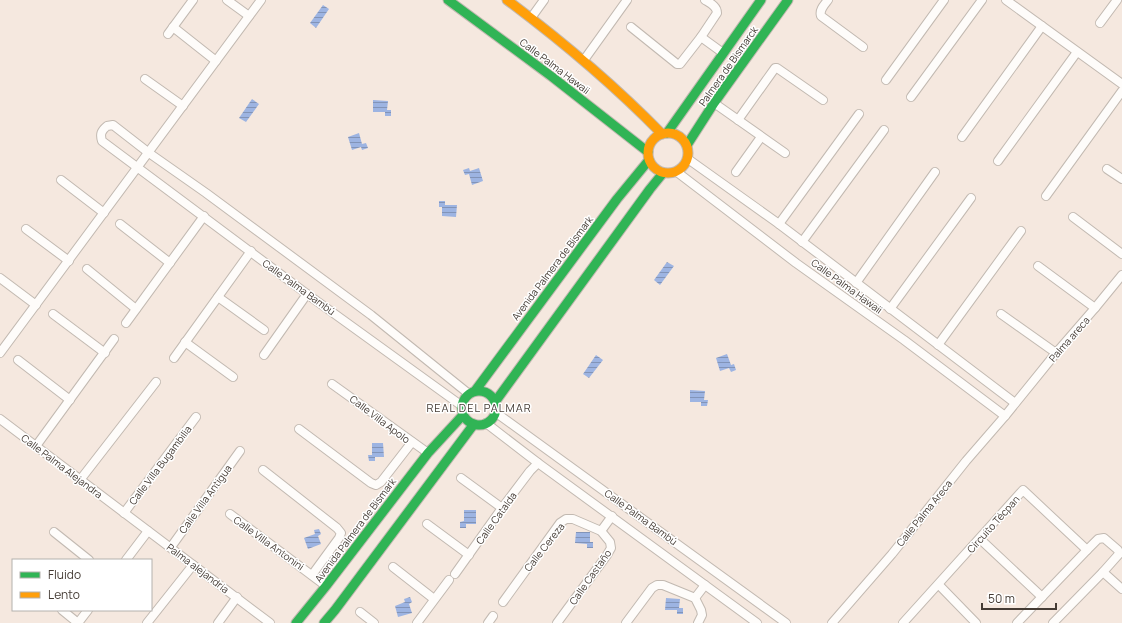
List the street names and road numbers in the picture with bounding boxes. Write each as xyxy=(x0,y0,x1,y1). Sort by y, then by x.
street label: Palmera de Bismarck xyxy=(695,22,761,109)
street label: Calle Palma Hawaii xyxy=(517,35,593,97)
street label: Avenida Palmera de Bismark xyxy=(508,212,597,323)
street label: Calle Palma Hawaii xyxy=(809,255,885,317)
street label: Calle Palma Bambú xyxy=(260,256,338,318)
street label: Palma areca xyxy=(1045,313,1093,365)
street label: Calle Villa Apolo xyxy=(347,392,413,446)
street label: Calle Villa Bugambilia xyxy=(125,422,195,508)
street label: Calle Palma Alejandra xyxy=(19,431,105,501)
street label: Calle Villa Antigua xyxy=(175,462,235,536)
street label: Avenida Palmera de Bismark xyxy=(311,474,400,585)
street label: Calle Palma Areca xyxy=(893,477,955,549)
street label: Calle Palma Bambú xyxy=(602,486,680,548)
street label: Calle Catalda xyxy=(472,489,520,547)
street label: Circuito Técpan xyxy=(964,492,1023,556)
street label: Calle Villa Antonini xyxy=(231,513,307,573)
street label: Calle Cereza xyxy=(521,520,567,574)
street label: Palma alejandria xyxy=(164,540,232,596)
street label: Calle Castaño xyxy=(566,546,614,607)

